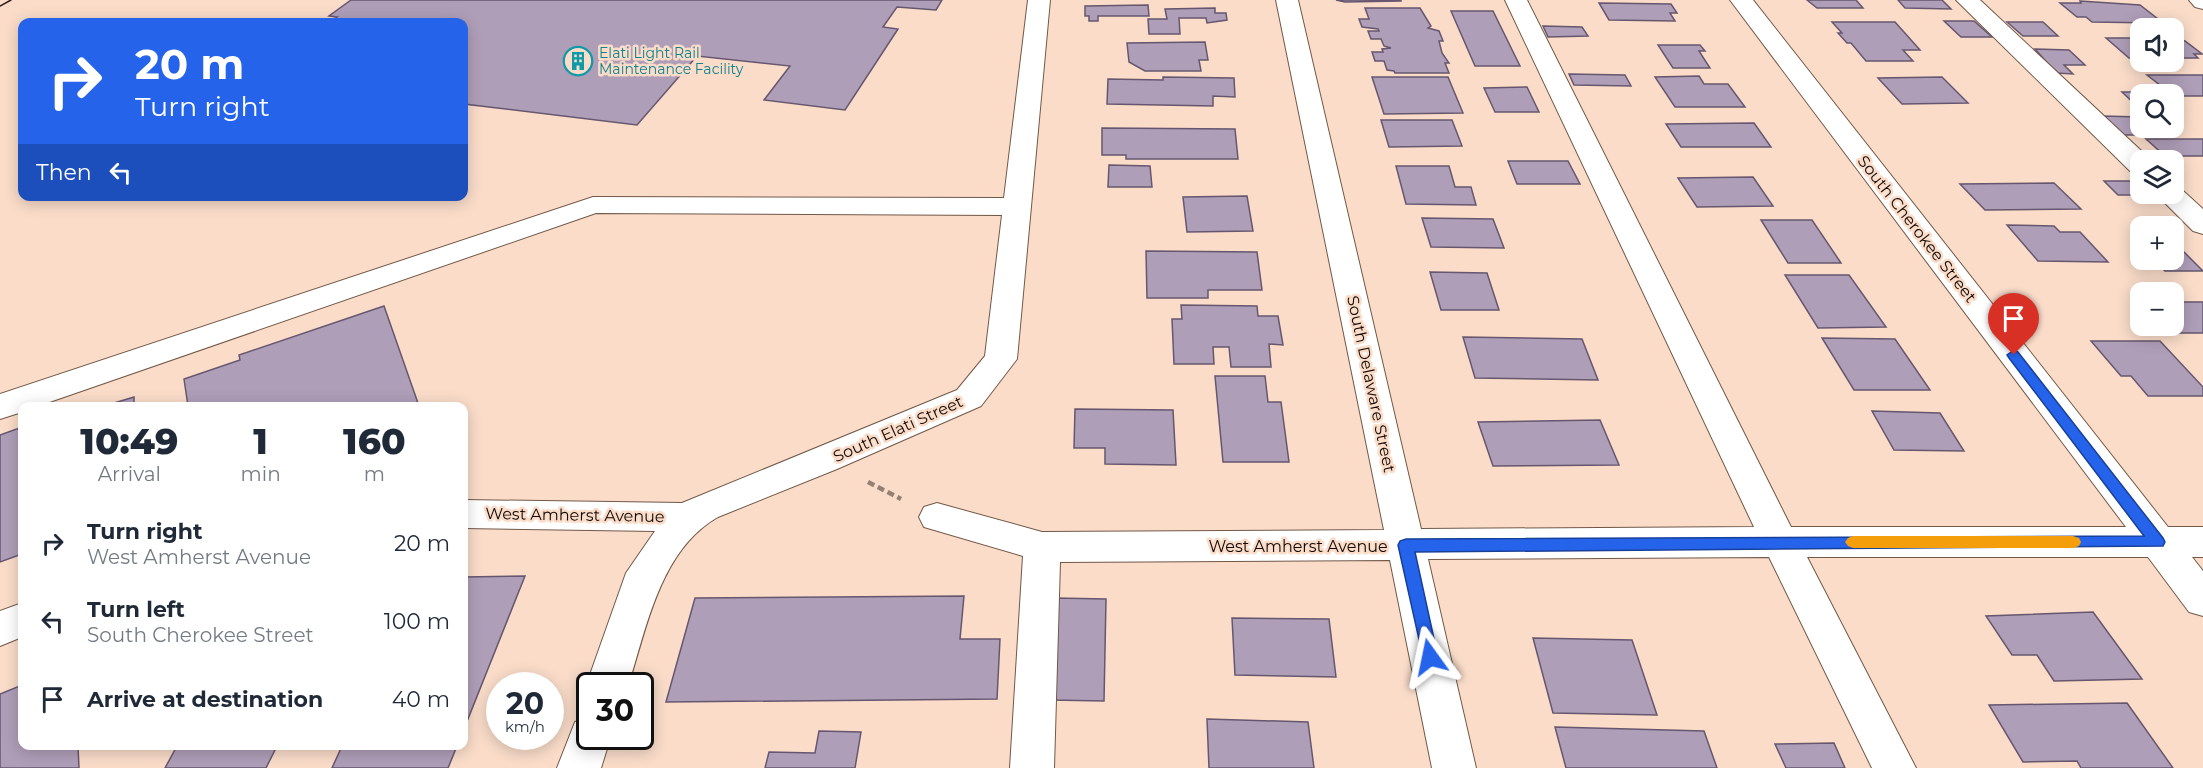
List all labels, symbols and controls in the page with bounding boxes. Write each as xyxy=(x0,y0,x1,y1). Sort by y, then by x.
map controls xyxy=(2130,18,2184,336)
button: sound xyxy=(2130,18,2184,72)
text: 20 m xyxy=(135,38,244,90)
icon: right xyxy=(36,42,114,120)
place label: Elati Light Rail Maintenance Facility xyxy=(599,44,744,78)
building icon: Elati Light Rail Maintenance Facility xyxy=(562,45,594,77)
button: search xyxy=(2130,84,2184,138)
text: Turn right xyxy=(135,90,270,123)
button: layers xyxy=(2130,150,2184,204)
street label: South Cherokee Street xyxy=(1854,152,1981,307)
icon: left xyxy=(104,156,137,189)
text: Then xyxy=(36,159,92,186)
button: + xyxy=(2130,216,2184,270)
button: − xyxy=(2130,282,2184,336)
pin xyxy=(1988,293,2039,355)
street label: South Delaware Street xyxy=(1343,294,1399,475)
icon: arrive xyxy=(1997,302,2030,335)
street label: South Elati Street xyxy=(830,392,966,466)
text: 10:49 xyxy=(80,419,178,463)
text: 1 xyxy=(253,419,268,463)
text: 160 xyxy=(343,419,406,463)
text: Arrival xyxy=(98,462,161,486)
text: min xyxy=(241,462,281,486)
text: m xyxy=(364,462,385,486)
street label: West Amherst Avenue xyxy=(485,504,665,526)
text: Turn right xyxy=(87,518,202,545)
icon: right xyxy=(36,527,69,560)
text: 20 m xyxy=(394,530,450,557)
street label: West Amherst Avenue xyxy=(1208,537,1388,556)
text: West Amherst Avenue xyxy=(87,545,311,569)
text: Turn left xyxy=(87,596,185,623)
icon: left xyxy=(36,605,69,638)
text: 100 m xyxy=(384,608,450,635)
text: South Cherokee Street xyxy=(87,623,314,647)
position arrow xyxy=(1398,625,1462,689)
speed limit sign: 30 xyxy=(576,672,654,750)
icon: arrive xyxy=(36,683,69,716)
text: 20 xyxy=(506,685,544,722)
text: Arrive at destination xyxy=(87,686,323,713)
text: 40 m xyxy=(392,686,450,713)
text: km/h xyxy=(505,717,545,736)

